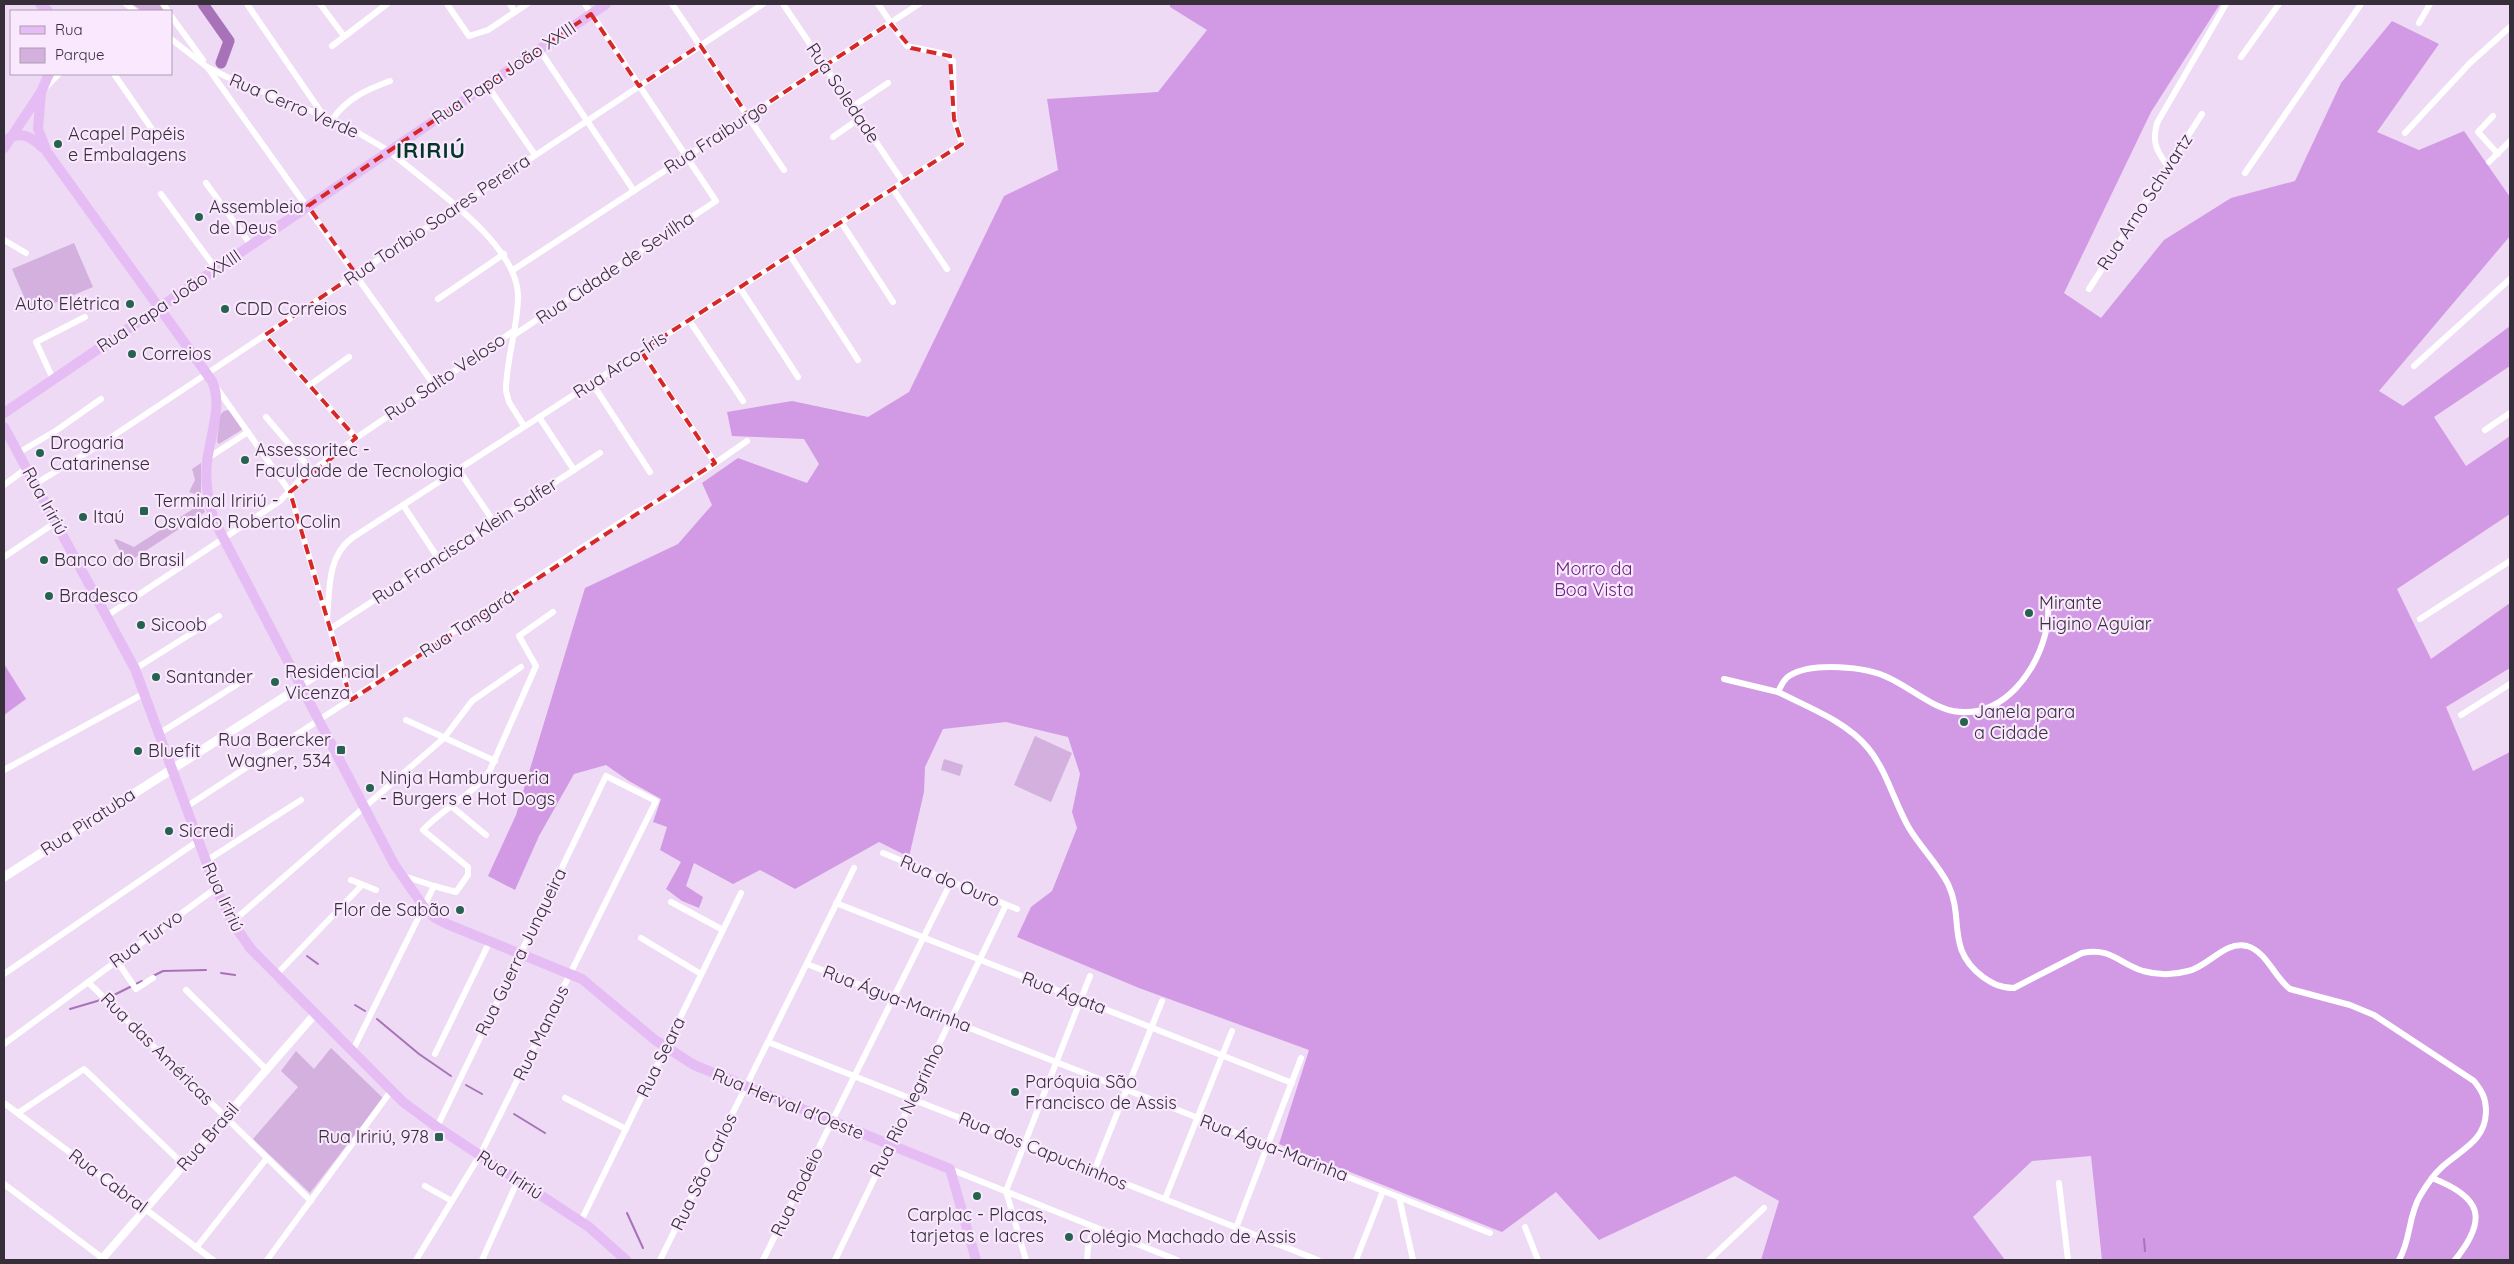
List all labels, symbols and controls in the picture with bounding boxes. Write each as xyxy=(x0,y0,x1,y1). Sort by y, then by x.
legend xyxy=(10,10,172,75)
street label: Rua Papa João XXIII xyxy=(427,16,580,129)
text: Rua xyxy=(55,20,83,39)
street label: Rua Soledade xyxy=(801,38,885,147)
text: Parque xyxy=(55,45,105,64)
street label: Rua Cerro Verde xyxy=(226,68,362,143)
street label: Rua Fraiburgo xyxy=(660,95,772,179)
place label: Acapel Papéis e Embalagens xyxy=(68,122,186,166)
street label: Rua Arno Schwartz xyxy=(2092,129,2197,274)
district label: IRIRIÚ xyxy=(396,136,466,164)
marker: Acapel Papéis e Embalagens xyxy=(52,138,64,150)
street label: Rua Toríbio Soares Pereira xyxy=(339,149,534,291)
place label: Assembleia de Deus xyxy=(209,195,304,239)
street label: Rua Cidade de Sevilha xyxy=(531,206,698,329)
marker: Assembleia de Deus xyxy=(193,211,205,223)
street label: Rua Papa João XXIII xyxy=(92,244,245,357)
place label: Auto Elétrica xyxy=(15,292,120,315)
place label: CDD Correios xyxy=(235,297,347,320)
marker: Auto Elétrica xyxy=(124,298,136,310)
marker: CDD Correios xyxy=(219,303,231,315)
street label: Rua Arco-Íris xyxy=(569,326,671,403)
street label: Rua Salto Veloso xyxy=(380,328,509,425)
place label: Correios xyxy=(142,342,211,365)
marker: Correios xyxy=(126,348,138,360)
place label: Drogaria Catarinense xyxy=(50,431,150,475)
place label: Assessoritec - Faculdade de Tecnologia xyxy=(255,438,463,482)
marker: Drogaria Catarinense xyxy=(34,447,46,459)
marker: Assessoritec - Faculdade de Tecnologia xyxy=(239,454,251,466)
street label: Rua Iririú xyxy=(17,463,73,539)
street label: Rua Francisca Klein Salfer xyxy=(368,472,562,609)
place label: Terminal Iririú - Osvaldo Roberto Colin xyxy=(154,489,341,533)
place label: Itaú xyxy=(93,505,125,528)
marker: Terminal Iririú - Osvaldo Roberto Colin xyxy=(138,505,150,517)
marker: Itaú xyxy=(77,511,89,523)
place label: Banco do Brasil xyxy=(54,548,185,571)
marker: Banco do Brasil xyxy=(38,554,50,566)
park label: Morro da Boa Vista xyxy=(1554,557,1634,601)
place label: Bradesco xyxy=(59,584,138,607)
street label: Rua Tangará xyxy=(415,585,518,663)
marker: Bradesco xyxy=(43,590,55,602)
place label: Mirante Higino Aguiar xyxy=(2039,591,2152,635)
marker: Mirante Higino Aguiar xyxy=(2023,607,2035,619)
place label: Sicoob xyxy=(151,613,207,636)
marker: Sicoob xyxy=(135,619,147,631)
place label: Residencial Vicenza xyxy=(285,660,379,704)
place label: Santander xyxy=(166,665,253,688)
marker: Santander xyxy=(150,671,162,683)
marker: Residencial Vicenza xyxy=(269,676,281,688)
place label: Janela para a Cidade xyxy=(1974,700,2075,744)
marker: Janela para a Cidade xyxy=(1958,716,1970,728)
place label: Rua Baercker Wagner, 534 xyxy=(218,728,331,772)
place label: Bluefit xyxy=(148,739,201,762)
marker: Rua Baercker Wagner, 534 xyxy=(335,744,347,756)
marker: Bluefit xyxy=(132,745,144,757)
place label: Ninja Hamburgueria - Burgers e Hot Dogs xyxy=(380,766,555,810)
street label: Rua Piratuba xyxy=(36,782,139,861)
marker: Ninja Hamburgueria - Burgers e Hot Dogs xyxy=(364,782,376,794)
place label: Sicredi xyxy=(179,819,234,842)
marker: Sicredi xyxy=(163,825,175,837)
street label: Rua do Ouro xyxy=(897,849,1004,912)
street label: Rua Iririú xyxy=(197,858,250,935)
street label: Rua Guerra Junqueira xyxy=(470,864,571,1040)
place label: Flor de Sabão xyxy=(333,898,450,921)
street label: Rua Turvo xyxy=(105,904,187,973)
marker: Flor de Sabão xyxy=(454,904,466,916)
street label: Rua Água-Marinha xyxy=(820,960,975,1037)
street label: Rua Ágata xyxy=(1019,966,1110,1019)
street label: Rua Manaus xyxy=(508,981,574,1084)
street label: Rua das Américas xyxy=(96,987,219,1110)
street label: Rua Seara xyxy=(631,1013,690,1101)
street label: Rua Rio Negrinho xyxy=(864,1039,949,1181)
street label: Rua Herval d'Oeste xyxy=(709,1063,867,1144)
place label: Paróquia São Francisco de Assis xyxy=(1025,1070,1177,1114)
marker: Paróquia São Francisco de Assis xyxy=(1009,1086,1021,1098)
street label: Rua Brasil xyxy=(171,1098,244,1176)
street label: Rua dos Capuchinhos xyxy=(955,1106,1131,1195)
street label: Rua São Carlos xyxy=(665,1109,742,1234)
street label: Rua Água-Marinha xyxy=(1197,1109,1352,1186)
place label: Rua Iririú, 978 xyxy=(318,1125,429,1148)
marker: Rua Iririú, 978 xyxy=(433,1131,445,1143)
street label: Rua Cabral xyxy=(64,1143,152,1218)
street label: Rua Rodeio xyxy=(765,1143,828,1240)
street label: Rua Iririú xyxy=(473,1145,548,1204)
marker: Carplac - Placas, tarjetas e lacres xyxy=(971,1190,983,1202)
place label: Carplac - Placas, tarjetas e lacres xyxy=(907,1203,1047,1247)
place label: Colégio Machado de Assis xyxy=(1079,1225,1296,1248)
marker: Colégio Machado de Assis xyxy=(1063,1231,1075,1243)

